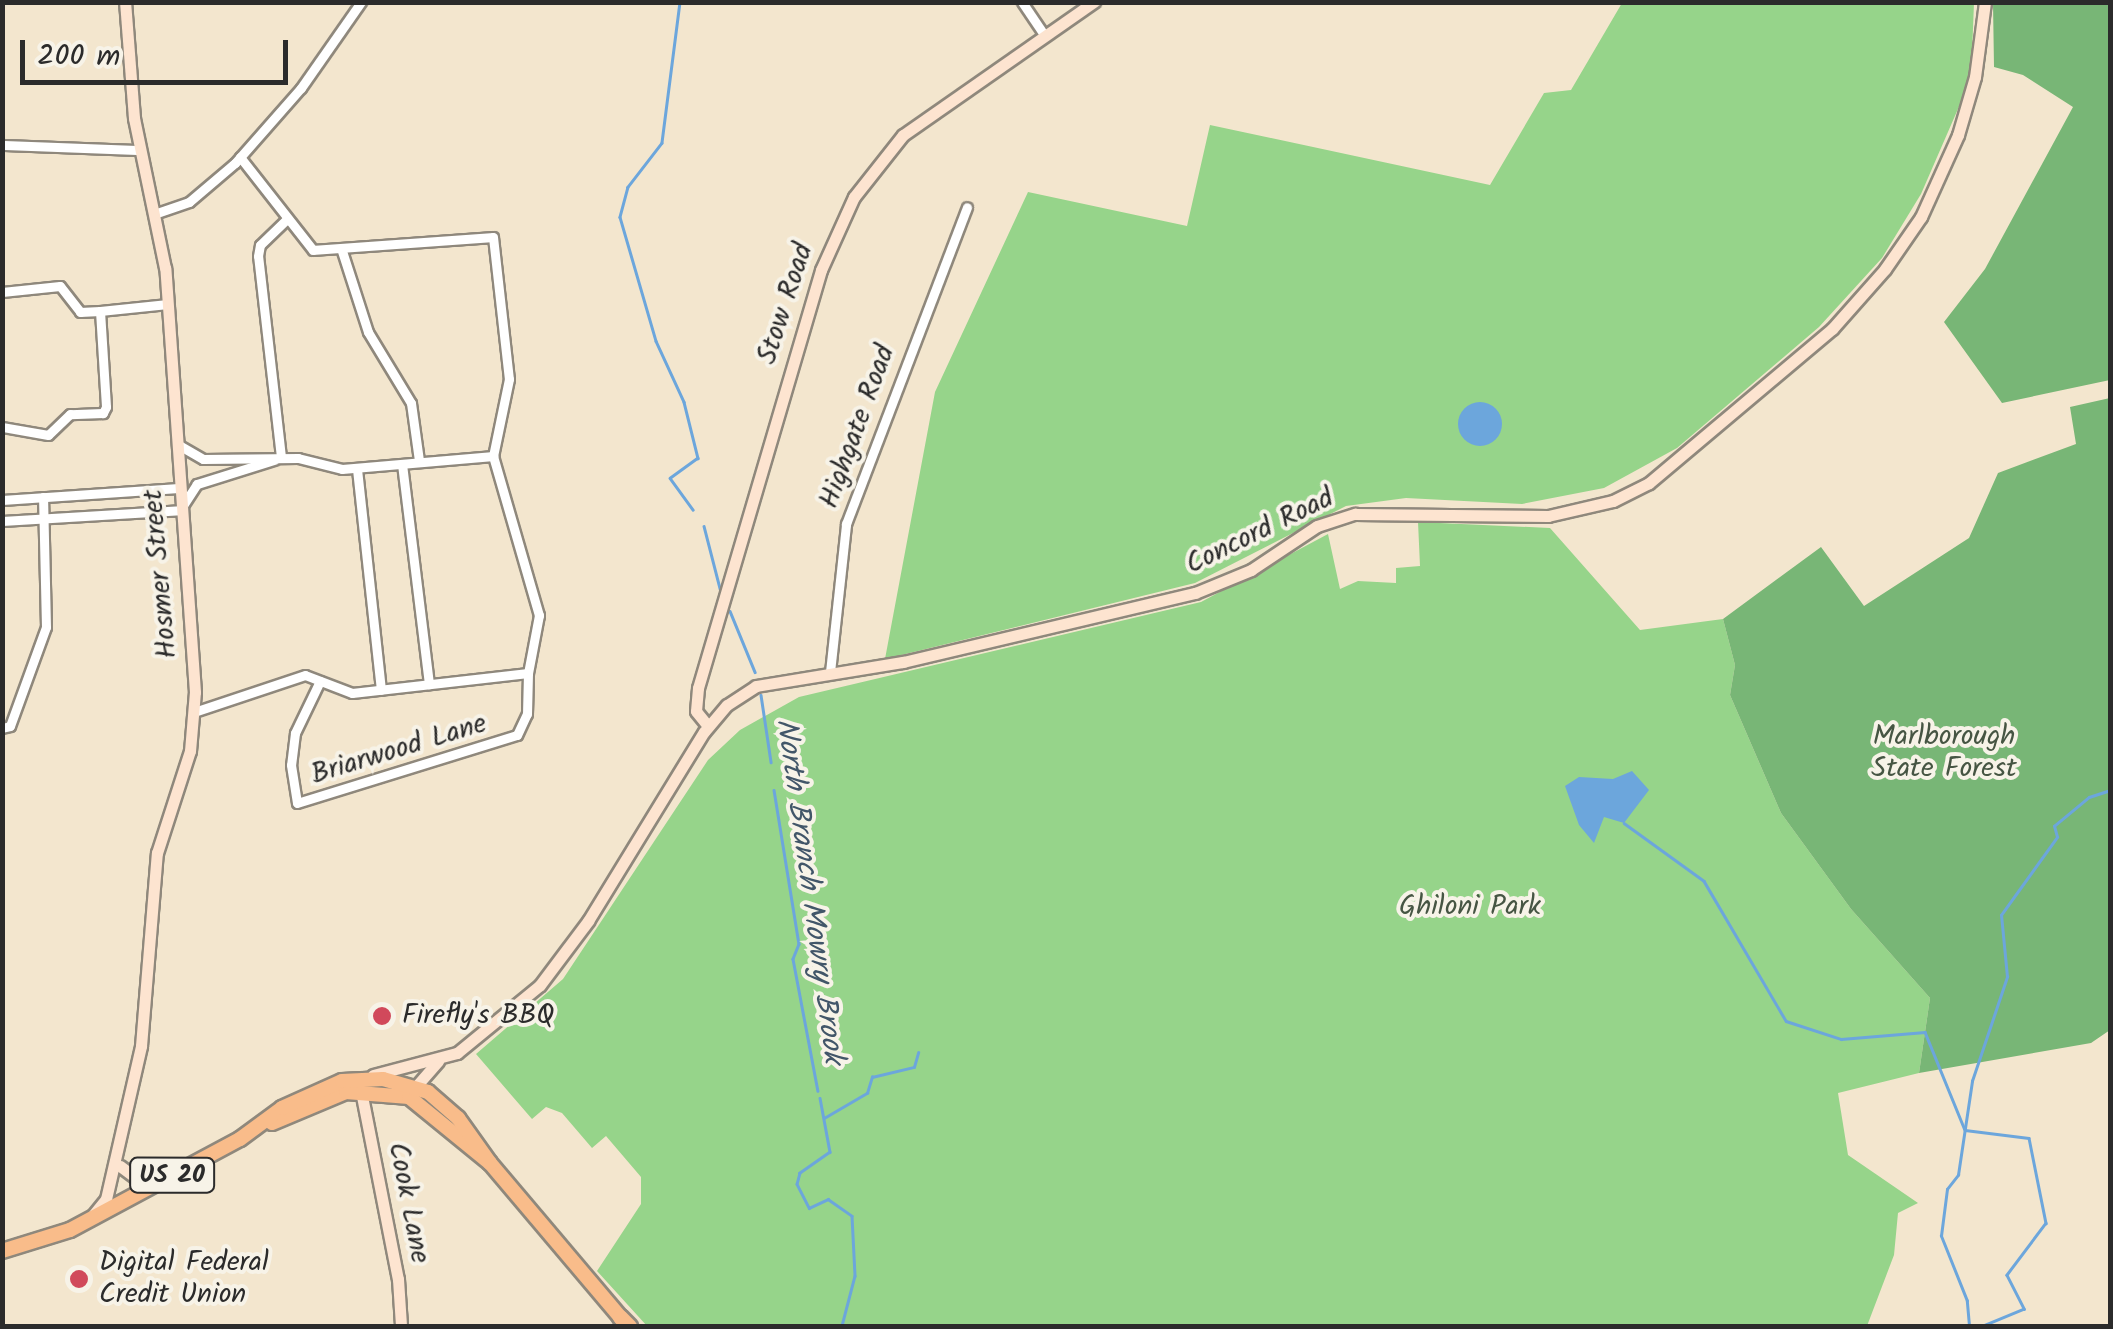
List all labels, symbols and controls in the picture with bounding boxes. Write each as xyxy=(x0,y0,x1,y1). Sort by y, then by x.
scale bar xyxy=(25,20,292,82)
text: 200 m xyxy=(37,33,120,81)
street label: Stow Road xyxy=(751,240,821,368)
street label: Highgate Road xyxy=(813,341,903,513)
street label: Concord Road xyxy=(1181,482,1339,582)
street label: Hosmer Street xyxy=(137,488,185,660)
street label: Briarwood Lane xyxy=(307,707,491,793)
water label: North Branch Mowry Brook xyxy=(767,716,851,1066)
park label: Marlborough State Forest xyxy=(1871,720,2017,786)
park label: Ghiloni Park xyxy=(1399,890,1541,924)
place label: Firefly's BBQ xyxy=(402,999,554,1033)
marker: Firefly's BBQ xyxy=(371,1005,393,1027)
street label: Cook Lane xyxy=(380,1140,436,1266)
road number: US 20 xyxy=(127,1155,217,1195)
place label: Digital Federal Credit Union xyxy=(99,1246,269,1312)
marker: Digital Federal Credit Union xyxy=(68,1268,90,1290)

